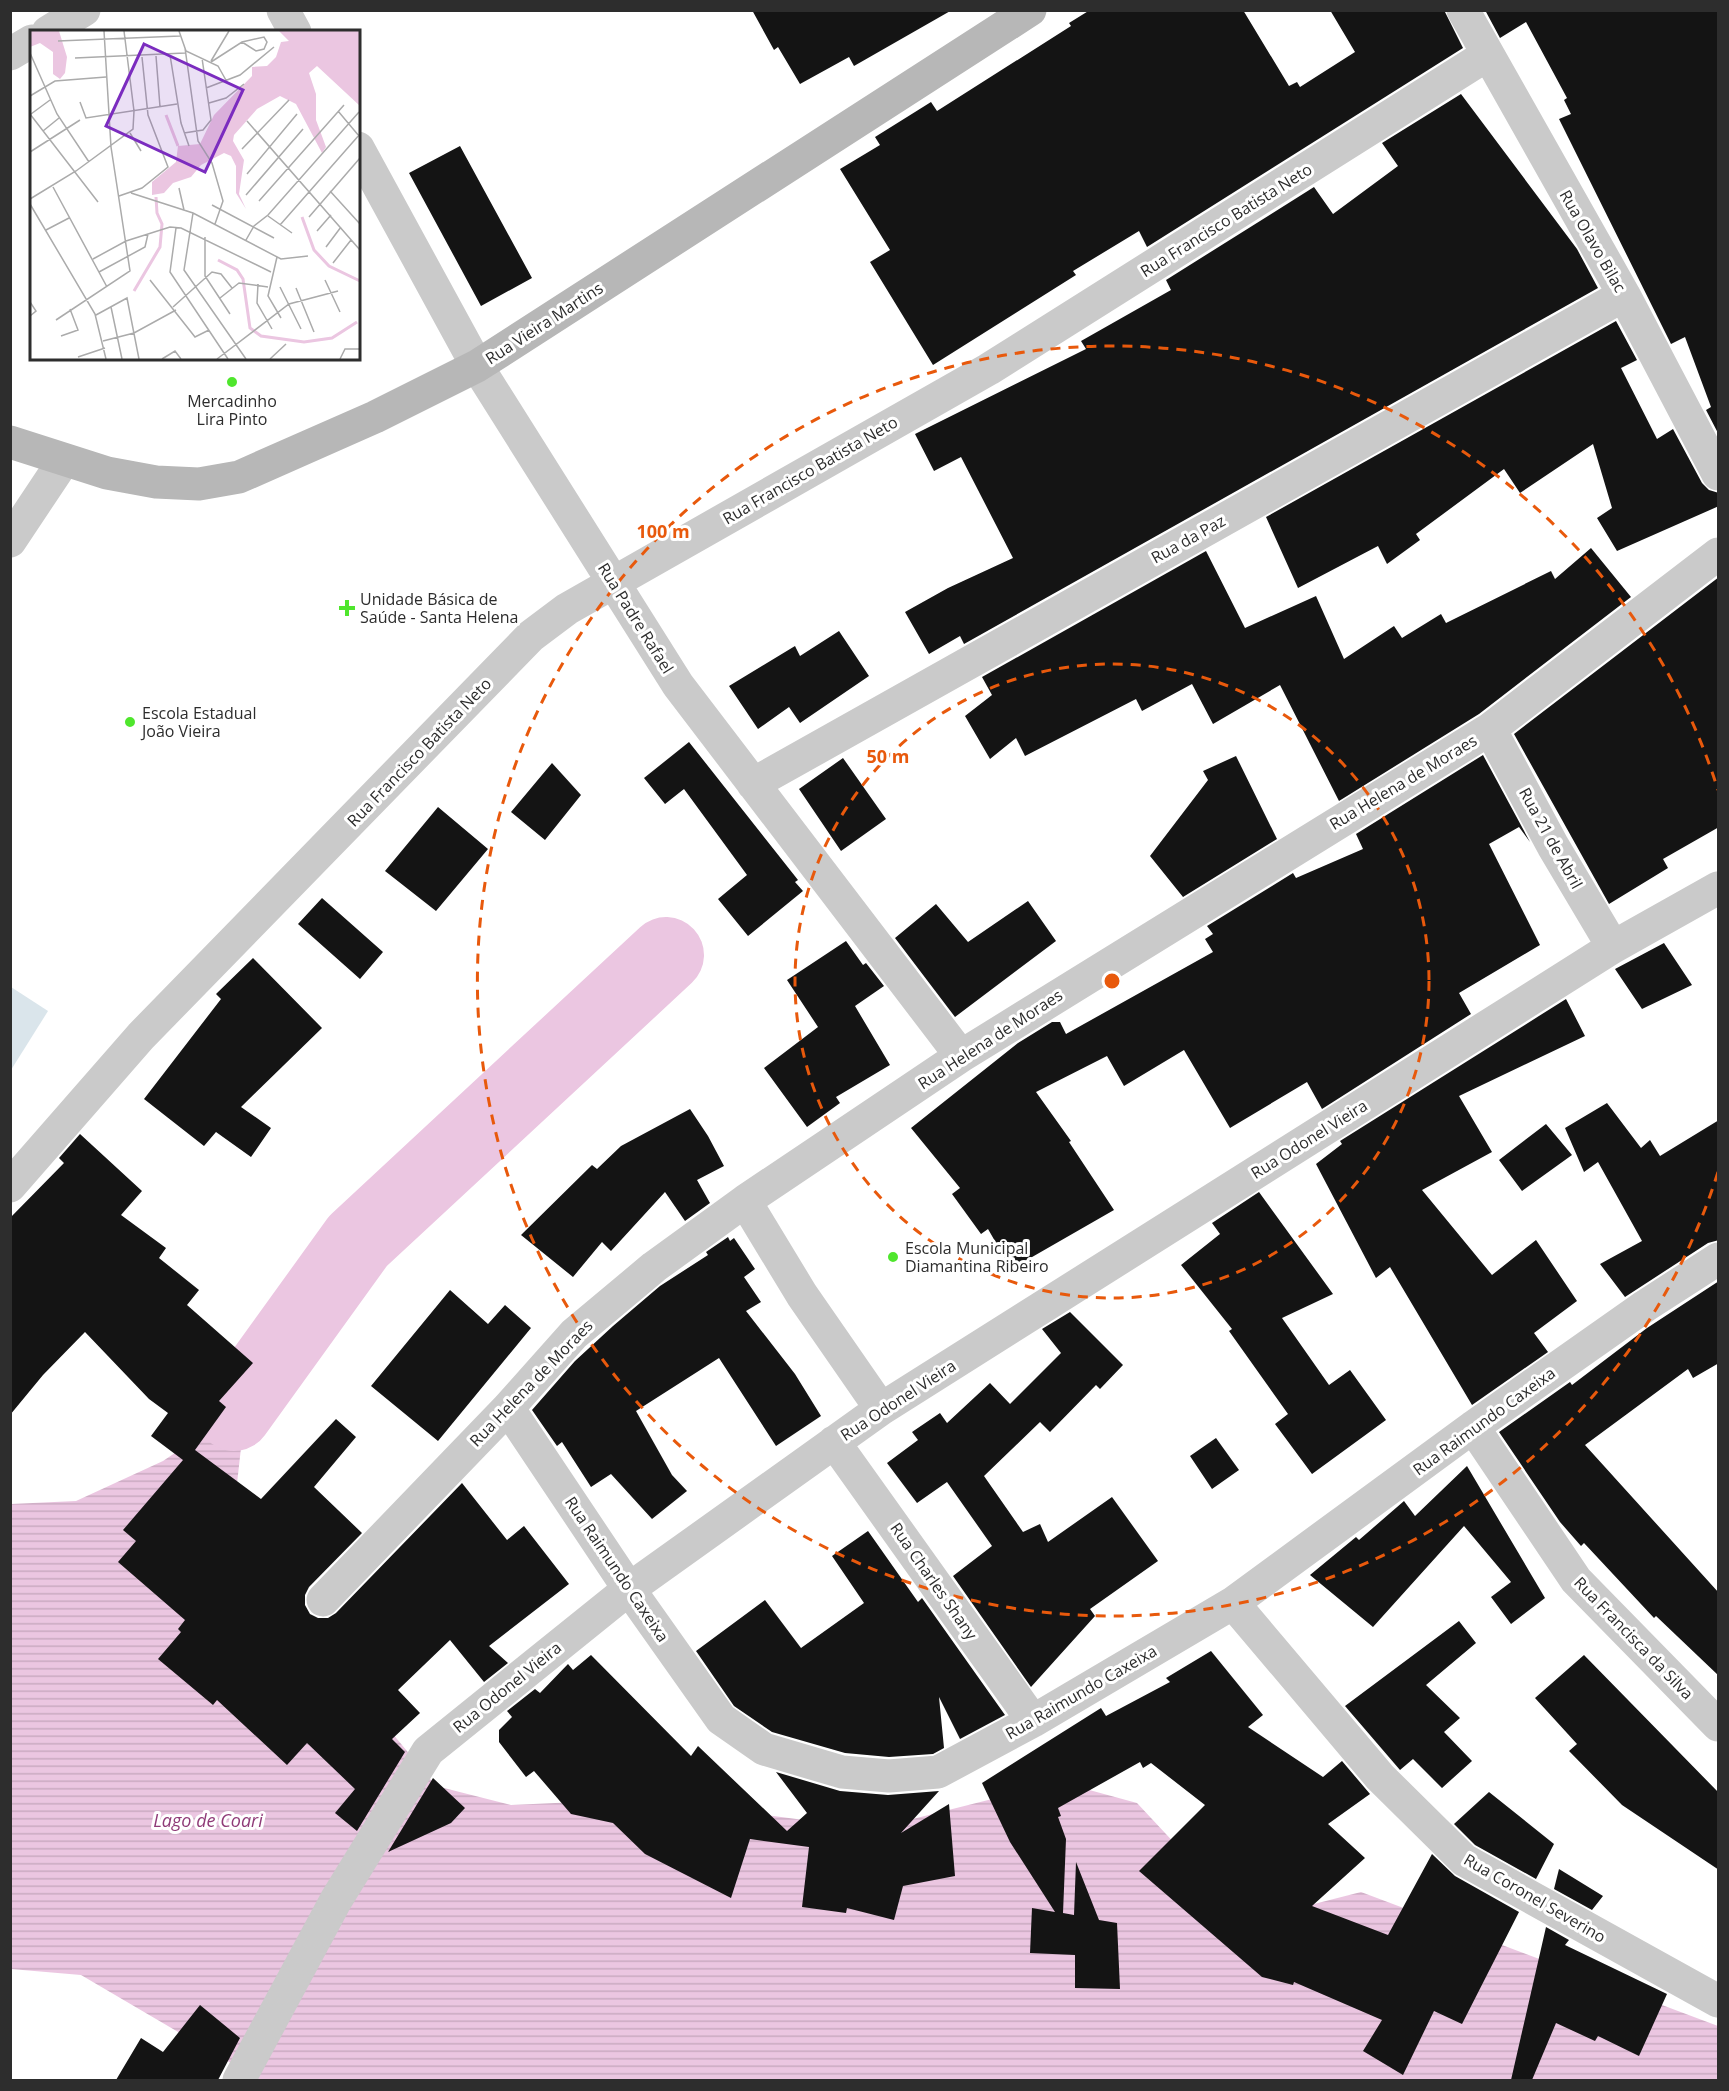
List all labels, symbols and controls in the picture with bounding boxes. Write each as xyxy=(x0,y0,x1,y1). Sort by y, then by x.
inset map xyxy=(30,30,360,360)
street label: Rua Francisco Batista Neto xyxy=(1136,158,1316,282)
street label: Rua Olavo Bilac xyxy=(1555,186,1631,297)
street label: Rua Vieira Martins xyxy=(481,277,607,369)
marker: Mercadinho Lira Pinto xyxy=(225,375,239,389)
place label: Mercadinho Lira Pinto xyxy=(187,390,277,430)
street label: Rua Francisco Batista Neto xyxy=(718,411,902,529)
street label: Rua da Paz xyxy=(1147,510,1229,568)
text: 100 m xyxy=(636,519,690,543)
street label: Rua Padre Rafael xyxy=(593,558,679,678)
place label: Unidade Básica de Saúde - Santa Helena xyxy=(360,588,518,628)
marker: Unidade Básica de Saúde - Santa Helena xyxy=(338,599,356,617)
street label: Rua Francisco Batista Neto xyxy=(342,673,496,831)
place label: Escola Estadual João Vieira xyxy=(140,702,257,742)
marker: Escola Estadual João Vieira xyxy=(123,715,137,729)
street label: Rua Helena de Moraes xyxy=(1325,729,1481,835)
text: 50 m xyxy=(867,744,909,768)
street label: Rua 21 de Abril xyxy=(1514,783,1588,893)
centre of rings xyxy=(1102,971,1122,991)
street label: Rua Helena de Moraes xyxy=(913,984,1067,1094)
street label: Rua Odonel Vieira xyxy=(1247,1094,1371,1184)
place label: Escola Municipal Diamantina Ribeiro xyxy=(905,1237,1049,1277)
marker: Escola Municipal Diamantina Ribeiro xyxy=(886,1250,900,1264)
street label: Rua Helena de Moraes xyxy=(465,1315,597,1451)
street label: Rua Odonel Vieira xyxy=(836,1354,960,1446)
street label: Rua Raimundo Caxeixa xyxy=(1408,1362,1560,1480)
street label: Rua Raimundo Caxeixa xyxy=(560,1492,674,1646)
street label: Rua Charles Shany xyxy=(885,1518,983,1645)
street label: Rua Francisca da Silva xyxy=(1570,1572,1698,1704)
street label: Rua Odonel Vieira xyxy=(448,1636,566,1738)
street label: Rua Raimundo Caxeixa xyxy=(1001,1640,1161,1744)
water label: Lago de Coari xyxy=(153,1808,263,1832)
street label: Rua Coronel Severino xyxy=(1460,1848,1610,1948)

